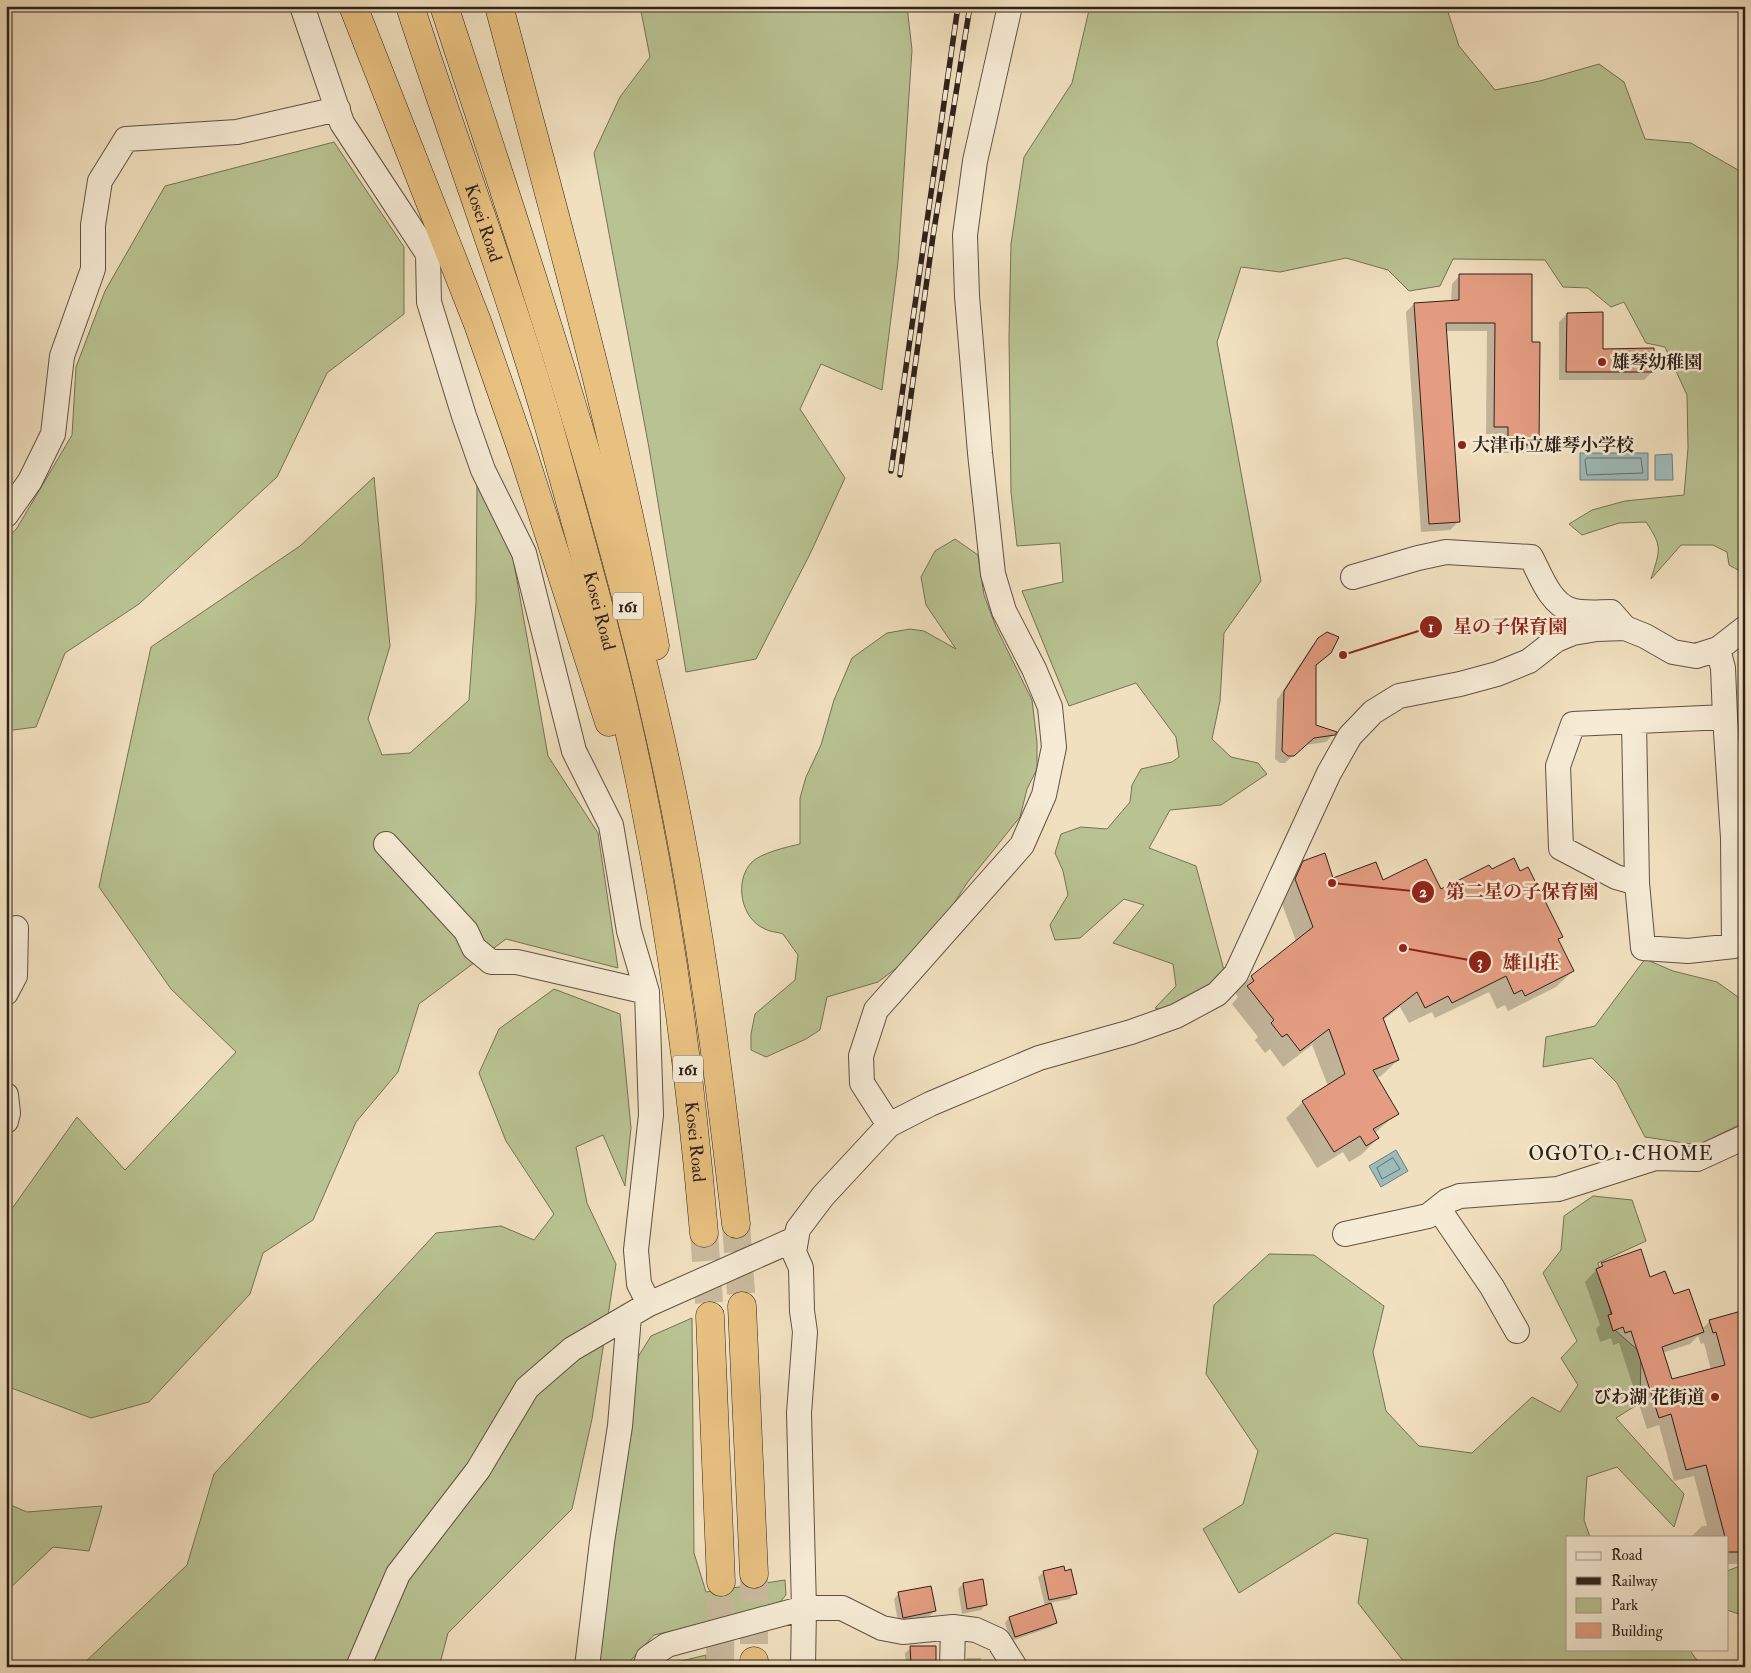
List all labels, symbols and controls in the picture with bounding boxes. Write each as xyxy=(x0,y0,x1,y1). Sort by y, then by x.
street label: Kosei Road xyxy=(459,181,507,265)
place label: 雄琴幼稚園 xyxy=(1612,351,1702,374)
marker: 雄琴幼稚園 xyxy=(1596,356,1608,368)
place label: 大津市立雄琴小学校 xyxy=(1472,434,1634,457)
marker: 大津市立雄琴小学校 xyxy=(1456,439,1468,451)
street label: Kosei Road xyxy=(578,569,620,653)
road number: 161 xyxy=(613,592,643,620)
callout: 星の子保育園 xyxy=(1418,610,1577,644)
text: 星の子保育園 xyxy=(1453,615,1567,639)
text: 1 xyxy=(1428,618,1434,637)
callout: 第二星の子保育園 xyxy=(1411,875,1608,909)
text: 第二星の子保育園 xyxy=(1446,880,1598,904)
text: 2 xyxy=(1419,883,1427,902)
callout: 雄山荘 xyxy=(1468,945,1570,979)
text: 雄山荘 xyxy=(1502,951,1560,975)
text: 3 xyxy=(1477,953,1483,972)
road number: 161 xyxy=(673,1056,703,1082)
street label: Kosei Road xyxy=(679,1100,710,1183)
district label: OGOTO 1-CHOME xyxy=(1529,1142,1713,1166)
place label: びわ湖 花街道 xyxy=(1593,1386,1705,1409)
marker: びわ湖 花街道 xyxy=(1709,1391,1721,1403)
legend xyxy=(1566,1536,1728,1650)
text: Road xyxy=(1611,1546,1643,1565)
text: Railway xyxy=(1611,1572,1658,1591)
text: Park xyxy=(1611,1596,1638,1615)
text: Building xyxy=(1611,1622,1663,1641)

